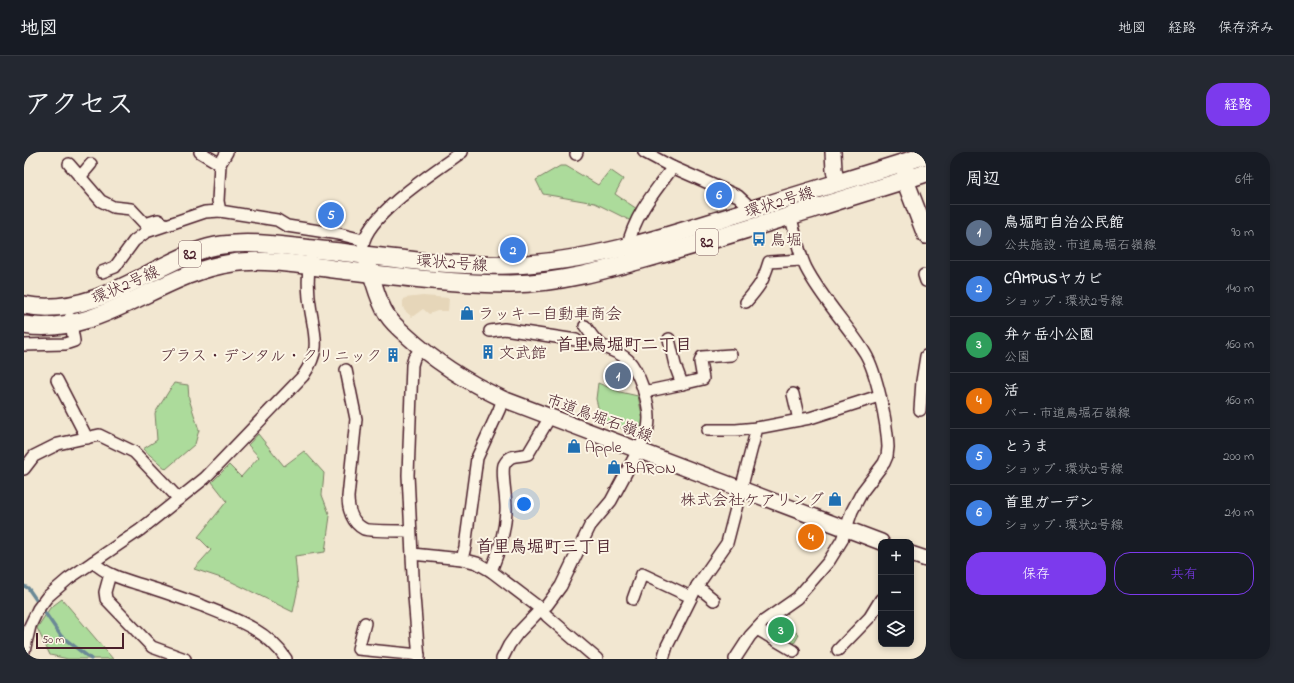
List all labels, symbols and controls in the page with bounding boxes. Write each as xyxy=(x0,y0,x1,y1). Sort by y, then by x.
text: 地図 xyxy=(20,16,58,43)
text: 地図 xyxy=(1118,18,1146,39)
text: 経路 xyxy=(1168,18,1196,39)
text: 保存済み xyxy=(1218,18,1274,39)
button: 経路 xyxy=(1206,83,1270,126)
text: アクセス xyxy=(24,86,134,127)
text: 周辺 xyxy=(966,167,1000,192)
text: 6件 xyxy=(1235,170,1254,189)
pin: 6 xyxy=(706,180,732,210)
street label: 環状2号線 xyxy=(742,181,817,225)
pin: 5 xyxy=(318,200,344,230)
text: 鳥堀町自治公民館 xyxy=(1004,212,1124,234)
text: 1 xyxy=(977,223,981,242)
text: 90 m xyxy=(1231,223,1254,242)
road number: 82 xyxy=(696,229,718,255)
place label: 鳥堀 xyxy=(770,229,802,253)
bus stop icon: 鳥堀 xyxy=(751,231,767,247)
pin: 2 xyxy=(500,235,526,265)
text: 公共施設 · 市道鳥堀石嶺線 xyxy=(1004,236,1156,255)
road number: 82 xyxy=(179,241,201,267)
street label: 環状2号線 xyxy=(415,250,489,278)
street label: 環状2号線 xyxy=(88,260,164,311)
text: CAMPUSヤカビ xyxy=(1004,268,1102,290)
text: 2 xyxy=(976,279,982,298)
text: 140 m xyxy=(1226,279,1254,298)
text: ショップ · 環状2号線 xyxy=(1004,292,1123,311)
place label: ラッキー自動車商会 xyxy=(478,303,622,327)
shop icon: ラッキー自動車商会 xyxy=(459,305,475,321)
text: 弁ヶ岳小公園 xyxy=(1004,324,1094,346)
district label: 首里鳥堀町二丁目 xyxy=(556,333,692,358)
text: 3 xyxy=(976,335,982,354)
text: 160 m xyxy=(1225,335,1254,354)
place label: 文武館 xyxy=(499,342,547,366)
building icon: 文武館 xyxy=(480,344,496,360)
place label: プラス・デンタル・クリニック xyxy=(160,345,382,369)
building icon: プラス・デンタル・クリニック xyxy=(385,347,401,363)
text: 公園 xyxy=(1004,348,1030,367)
pin: 1 xyxy=(605,361,631,391)
text: 活 xyxy=(1004,380,1019,402)
street label: 市道鳥堀石嶺線 xyxy=(543,388,656,449)
text: 4 xyxy=(976,391,982,410)
text: 160 m xyxy=(1225,391,1254,410)
text: バー · 市道鳥堀石嶺線 xyxy=(1004,404,1130,423)
place label: Apple xyxy=(585,436,622,460)
text: とうま xyxy=(1004,436,1049,458)
shop icon: Apple xyxy=(566,438,582,454)
text: 5 xyxy=(975,447,983,466)
text: 200 m xyxy=(1223,447,1254,466)
place label: BARON xyxy=(624,457,676,481)
shop icon: BARON xyxy=(606,459,622,475)
text: ショップ · 環状2号線 xyxy=(1004,460,1123,479)
place label: 株式会社ケアリング xyxy=(680,489,824,513)
shop icon: 株式会社ケアリング xyxy=(827,491,843,507)
text: 首里ガーデン xyxy=(1004,492,1094,514)
your location xyxy=(514,494,534,514)
text: 6 xyxy=(976,503,982,522)
text: 210 m xyxy=(1224,503,1254,522)
text: ショップ · 環状2号線 xyxy=(1004,516,1123,535)
pin: 4 xyxy=(798,522,824,552)
district label: 首里鳥堀町三丁目 xyxy=(476,535,612,560)
map controls xyxy=(878,539,914,647)
button: + xyxy=(878,539,914,575)
button: 保存 xyxy=(966,552,1106,595)
button: 共有 xyxy=(1114,552,1254,595)
button: − xyxy=(878,575,914,611)
button: layers xyxy=(878,611,914,647)
pin: 3 xyxy=(768,615,794,645)
scale bar xyxy=(36,631,124,650)
text: 50 m xyxy=(42,632,64,648)

